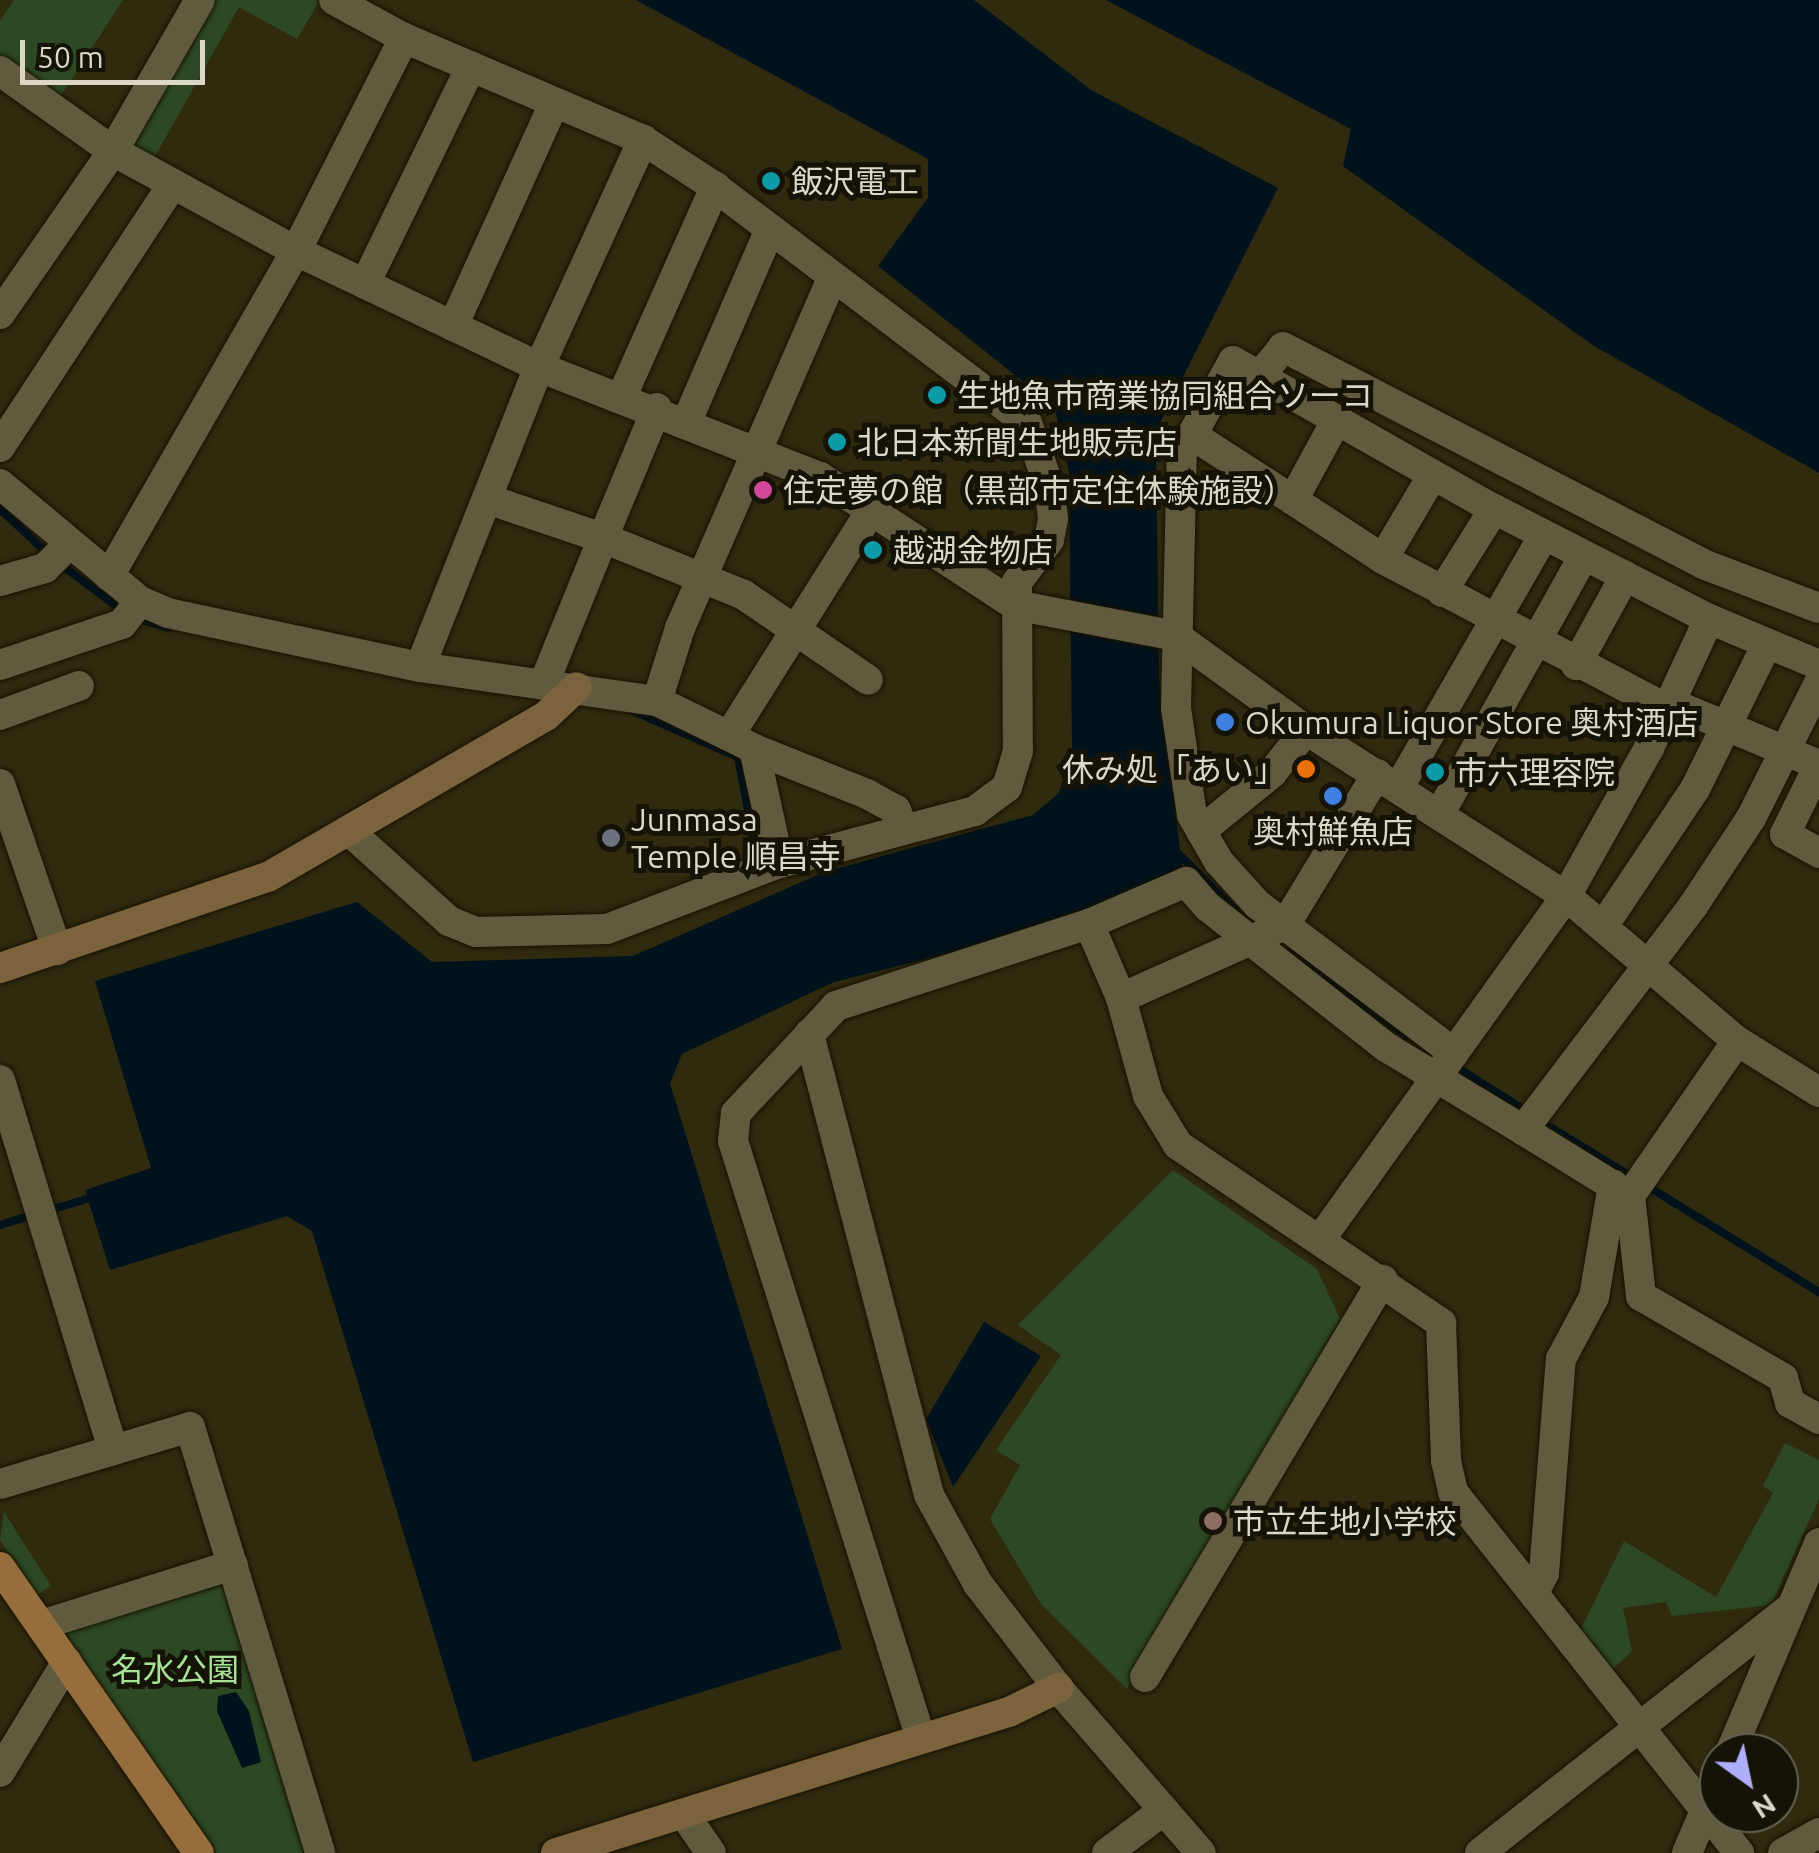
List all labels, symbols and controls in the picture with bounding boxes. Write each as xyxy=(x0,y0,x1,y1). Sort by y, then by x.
scale bar xyxy=(25,20,210,82)
text: 50 m xyxy=(37,40,104,74)
place label: 飯沢電工 xyxy=(791,162,919,200)
marker: 飯沢電工 xyxy=(760,170,782,192)
place label: 生地魚市商業協同組合ソーコ xyxy=(957,376,1373,414)
marker: 生地魚市商業協同組合ソーコ xyxy=(926,384,948,406)
place label: 北日本新聞生地販売店 xyxy=(857,423,1177,461)
marker: 北日本新聞生地販売店 xyxy=(826,431,848,453)
place label: 住定夢の館（黒部市定住体験施設） xyxy=(783,471,1295,509)
marker: 住定夢の館（黒部市定住体験施設） xyxy=(752,479,774,501)
place label: 越湖金物店 xyxy=(893,531,1053,569)
marker: 越湖金物店 xyxy=(862,539,884,561)
place label: Okumura Liquor Store 奥村酒店 xyxy=(1245,703,1698,741)
marker: Okumura Liquor Store 奥村酒店 xyxy=(1214,711,1236,733)
place label: 休み処「あい」 xyxy=(1062,750,1286,788)
place label: 市六理容院 xyxy=(1455,753,1615,791)
marker: 休み処「あい」 xyxy=(1295,758,1317,780)
marker: 市六理容院 xyxy=(1424,761,1446,783)
marker: 奥村鮮魚店 xyxy=(1322,785,1344,807)
place label: Junmasa Temple 順昌寺 xyxy=(631,801,841,876)
place label: 奥村鮮魚店 xyxy=(1253,812,1413,850)
marker: Junmasa Temple 順昌寺 xyxy=(600,827,622,849)
place label: 市立生地小学校 xyxy=(1233,1502,1457,1540)
marker: 市立生地小学校 xyxy=(1202,1510,1224,1532)
park label: 名水公園 xyxy=(111,1650,239,1688)
north arrow xyxy=(1699,1733,1799,1833)
text: N xyxy=(1747,1788,1782,1826)

